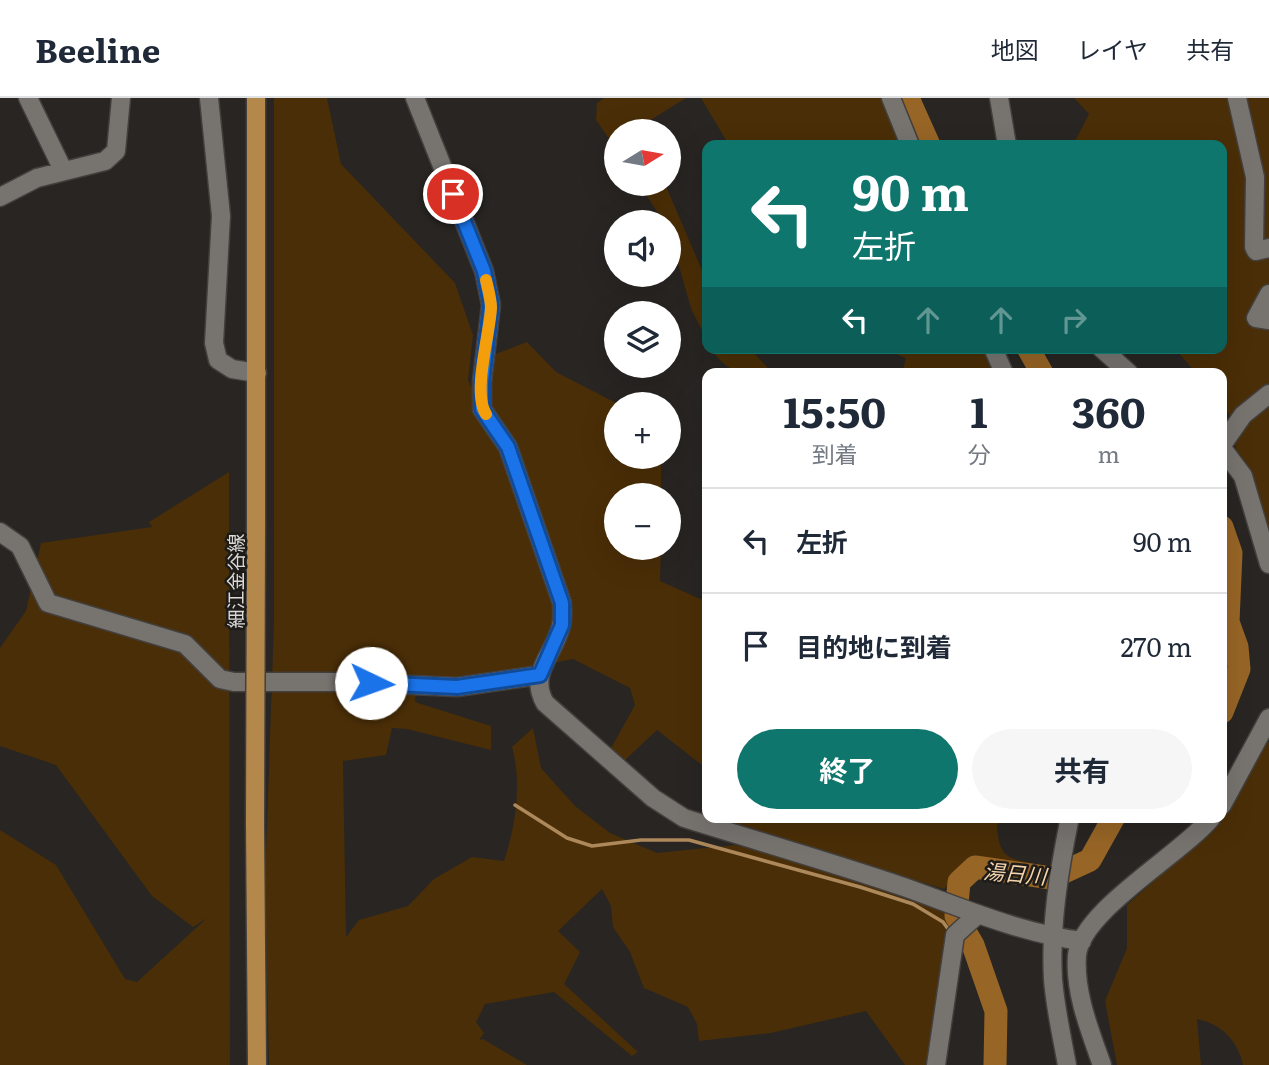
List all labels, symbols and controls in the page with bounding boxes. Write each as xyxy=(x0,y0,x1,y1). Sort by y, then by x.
text: Beeline xyxy=(35,24,160,73)
text: 地図 xyxy=(991,31,1039,66)
text: レイヤ xyxy=(1077,31,1148,66)
text: 共有 xyxy=(1186,31,1234,66)
north arrow xyxy=(604,119,681,196)
map controls xyxy=(604,119,681,560)
text: 90 m xyxy=(852,153,969,226)
pin xyxy=(423,164,483,224)
icon: left xyxy=(737,168,828,259)
icon: arrive xyxy=(434,175,472,213)
button: sound xyxy=(604,210,681,287)
text: 左折 xyxy=(852,220,916,268)
button: layers xyxy=(604,301,681,378)
icon: left xyxy=(836,301,874,339)
icon: ahead xyxy=(909,301,947,339)
icon: ahead xyxy=(982,301,1020,339)
icon: right xyxy=(1055,301,1093,339)
text: 15:50 xyxy=(783,379,886,441)
text: 1 xyxy=(970,379,988,441)
text: 360 xyxy=(1072,379,1146,441)
button: + xyxy=(604,392,681,469)
text: 到着 xyxy=(812,436,858,470)
text: 分 xyxy=(967,436,990,470)
text: m xyxy=(1098,436,1120,470)
button: − xyxy=(604,483,681,560)
text: 左折 xyxy=(796,521,848,560)
text: 90 m xyxy=(1133,521,1192,560)
icon: left xyxy=(737,522,775,560)
street label: 細江金谷線 xyxy=(221,533,249,629)
text: 目的地に到着 xyxy=(796,626,952,665)
text: 270 m xyxy=(1120,626,1192,665)
icon: arrive xyxy=(737,627,775,665)
position arrow xyxy=(334,646,408,720)
button: 終了 xyxy=(737,729,958,809)
button: 共有 xyxy=(972,729,1192,809)
water label: 湯日川 xyxy=(982,854,1050,890)

